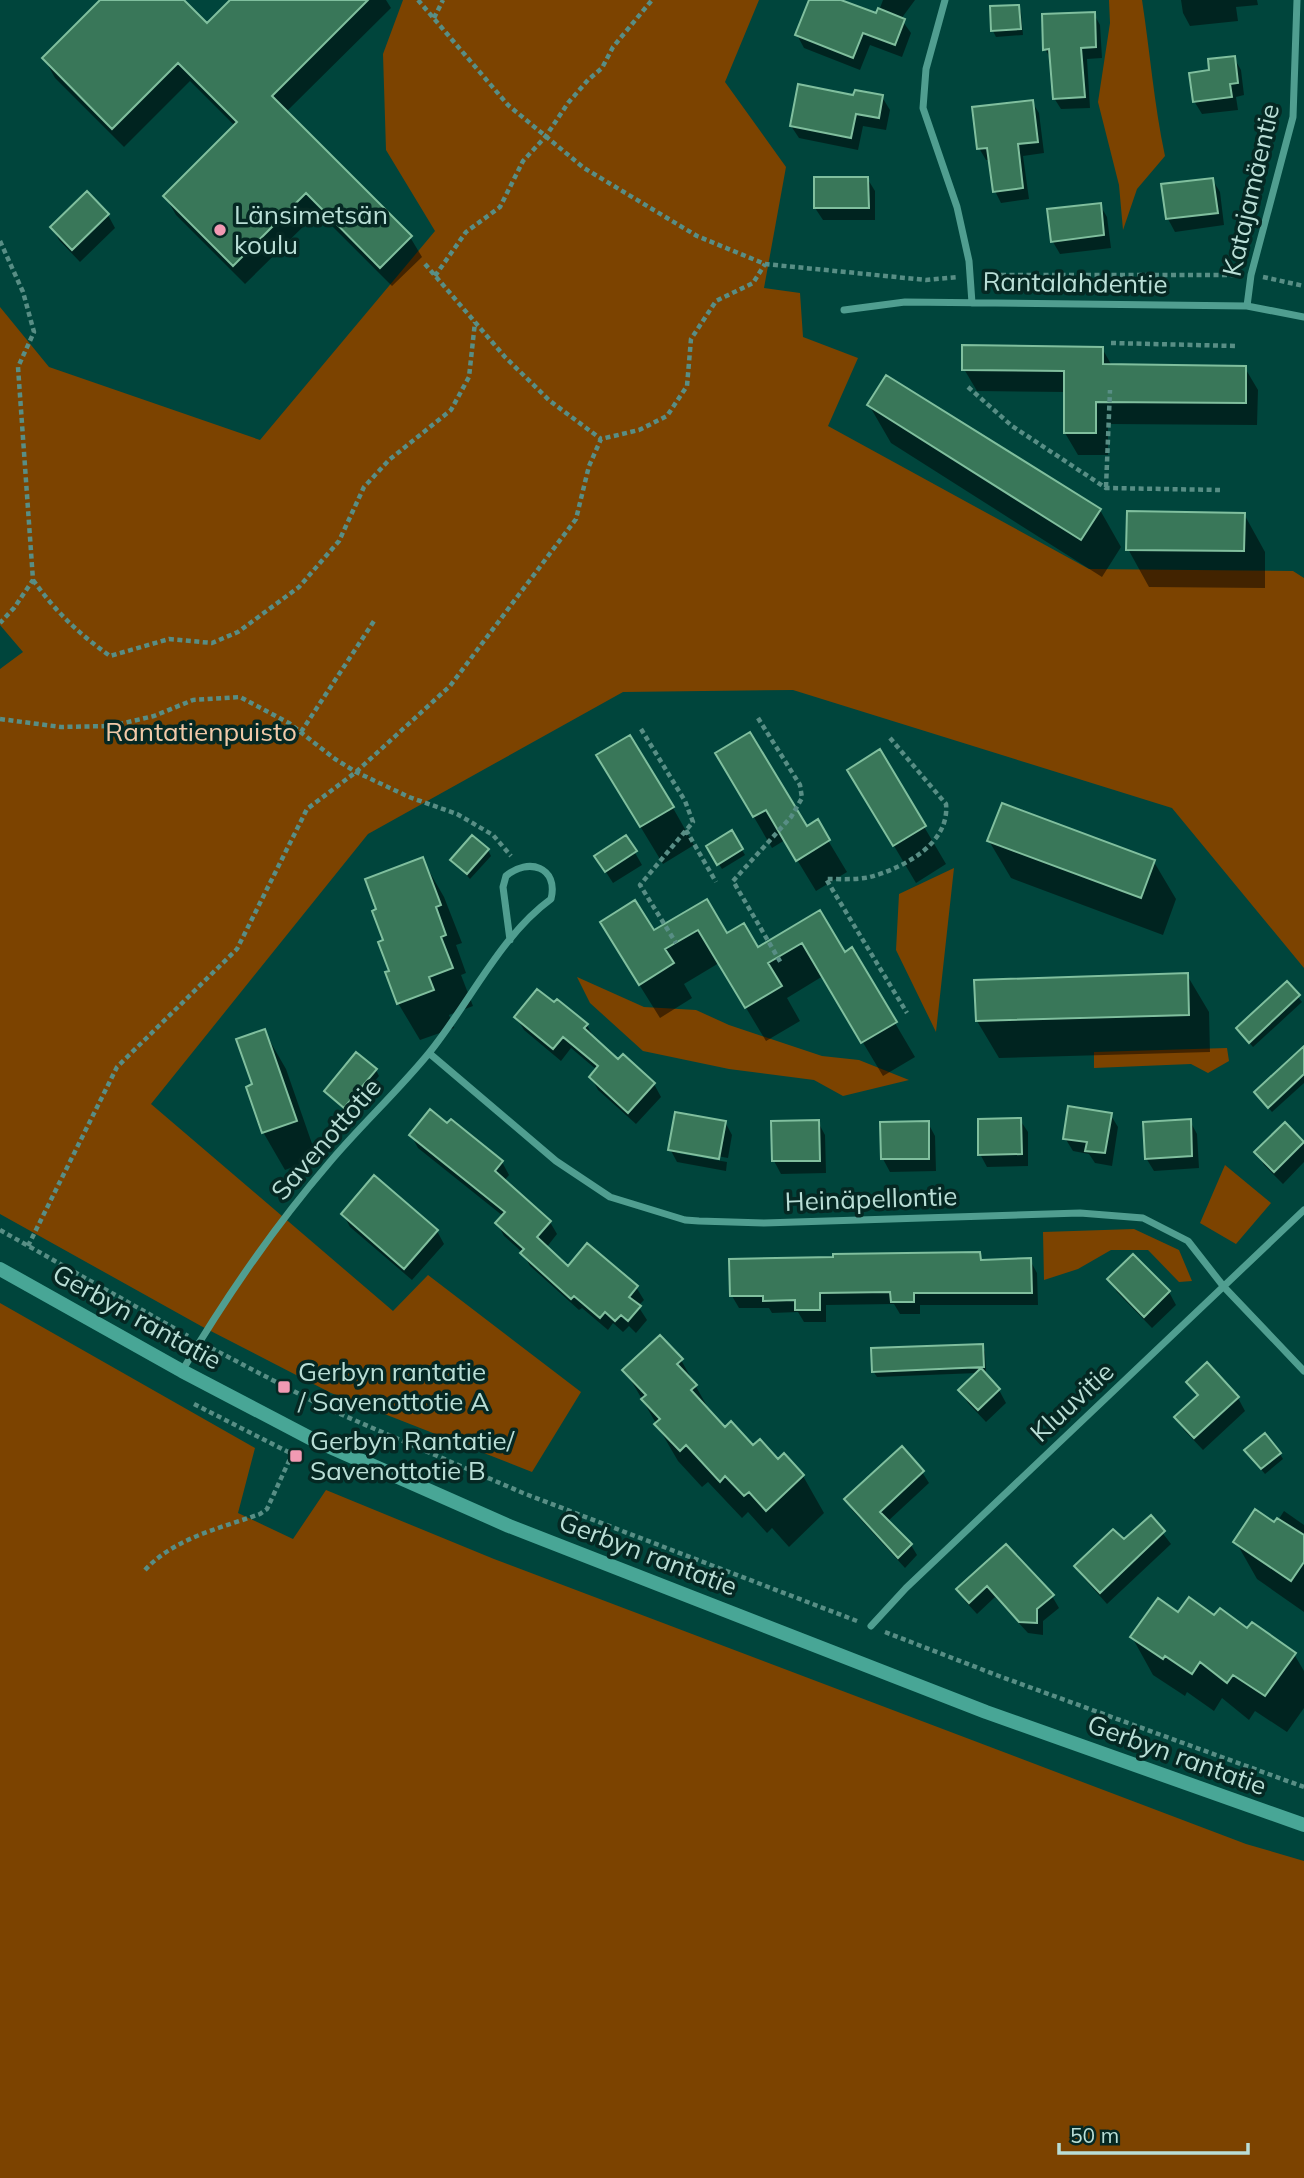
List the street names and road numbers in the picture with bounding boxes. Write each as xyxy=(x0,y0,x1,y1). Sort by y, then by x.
street label: Katajamäentie xyxy=(1215,101,1286,279)
street label: Rantalahdentie xyxy=(982,264,1168,301)
street label: Savenottotie xyxy=(264,1071,388,1207)
street label: Heinäpellontie xyxy=(784,1179,958,1218)
street label: Gerbyn rantatie xyxy=(47,1257,228,1377)
street label: Kluuvitie xyxy=(1023,1355,1120,1449)
street label: Gerbyn rantatie xyxy=(554,1504,742,1603)
street label: Gerbyn rantatie xyxy=(1083,1707,1271,1802)

